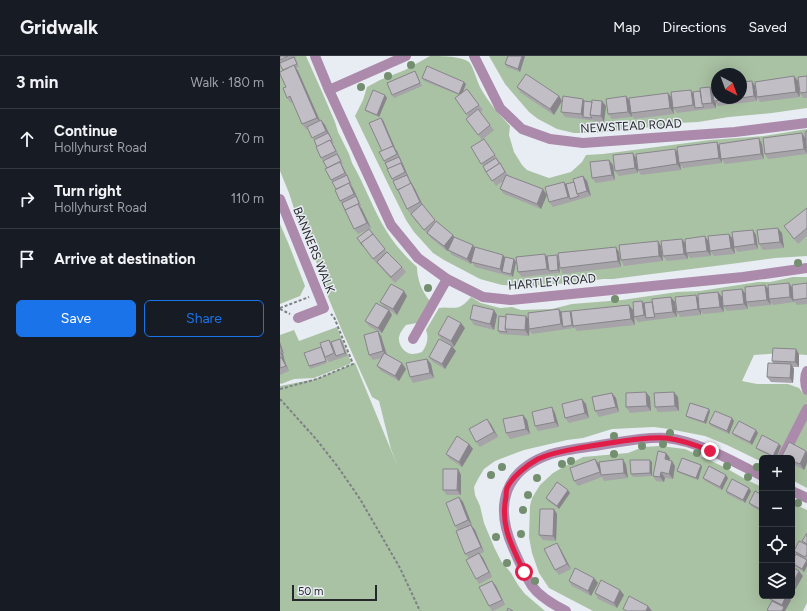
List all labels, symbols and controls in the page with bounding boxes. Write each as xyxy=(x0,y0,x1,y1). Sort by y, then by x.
text: Gridwalk xyxy=(20,16,98,39)
text: Map xyxy=(613,19,641,36)
text: Directions xyxy=(663,19,726,36)
text: Saved xyxy=(748,19,787,36)
north arrow xyxy=(711,68,747,104)
text: 3 min xyxy=(16,72,58,92)
text: Walk · 180 m xyxy=(191,75,264,90)
street label: NEWSTEAD ROAD xyxy=(580,116,682,136)
text: Continue xyxy=(54,122,117,140)
icon: ahead xyxy=(16,128,38,150)
text: 70 m xyxy=(234,131,264,146)
text: Hollyhurst Road xyxy=(54,140,147,155)
text: Turn right xyxy=(54,182,122,200)
icon: right xyxy=(16,188,38,210)
text: 110 m xyxy=(231,191,264,206)
text: Hollyhurst Road xyxy=(54,200,147,215)
street label: BANNERS WALK xyxy=(290,205,338,296)
icon: arrive xyxy=(16,248,38,270)
text: Arrive at destination xyxy=(54,250,195,268)
street label: HARTLEY ROAD xyxy=(508,271,596,293)
button: Save xyxy=(16,300,136,337)
button: Share xyxy=(144,300,264,337)
route end xyxy=(701,442,719,460)
map controls xyxy=(759,455,795,599)
button: + xyxy=(759,455,795,491)
button: − xyxy=(759,491,795,527)
button: locate xyxy=(759,527,795,563)
route start xyxy=(515,563,533,581)
button: layers xyxy=(759,563,795,599)
scale bar xyxy=(292,583,377,602)
text: 50 m xyxy=(298,585,323,598)

